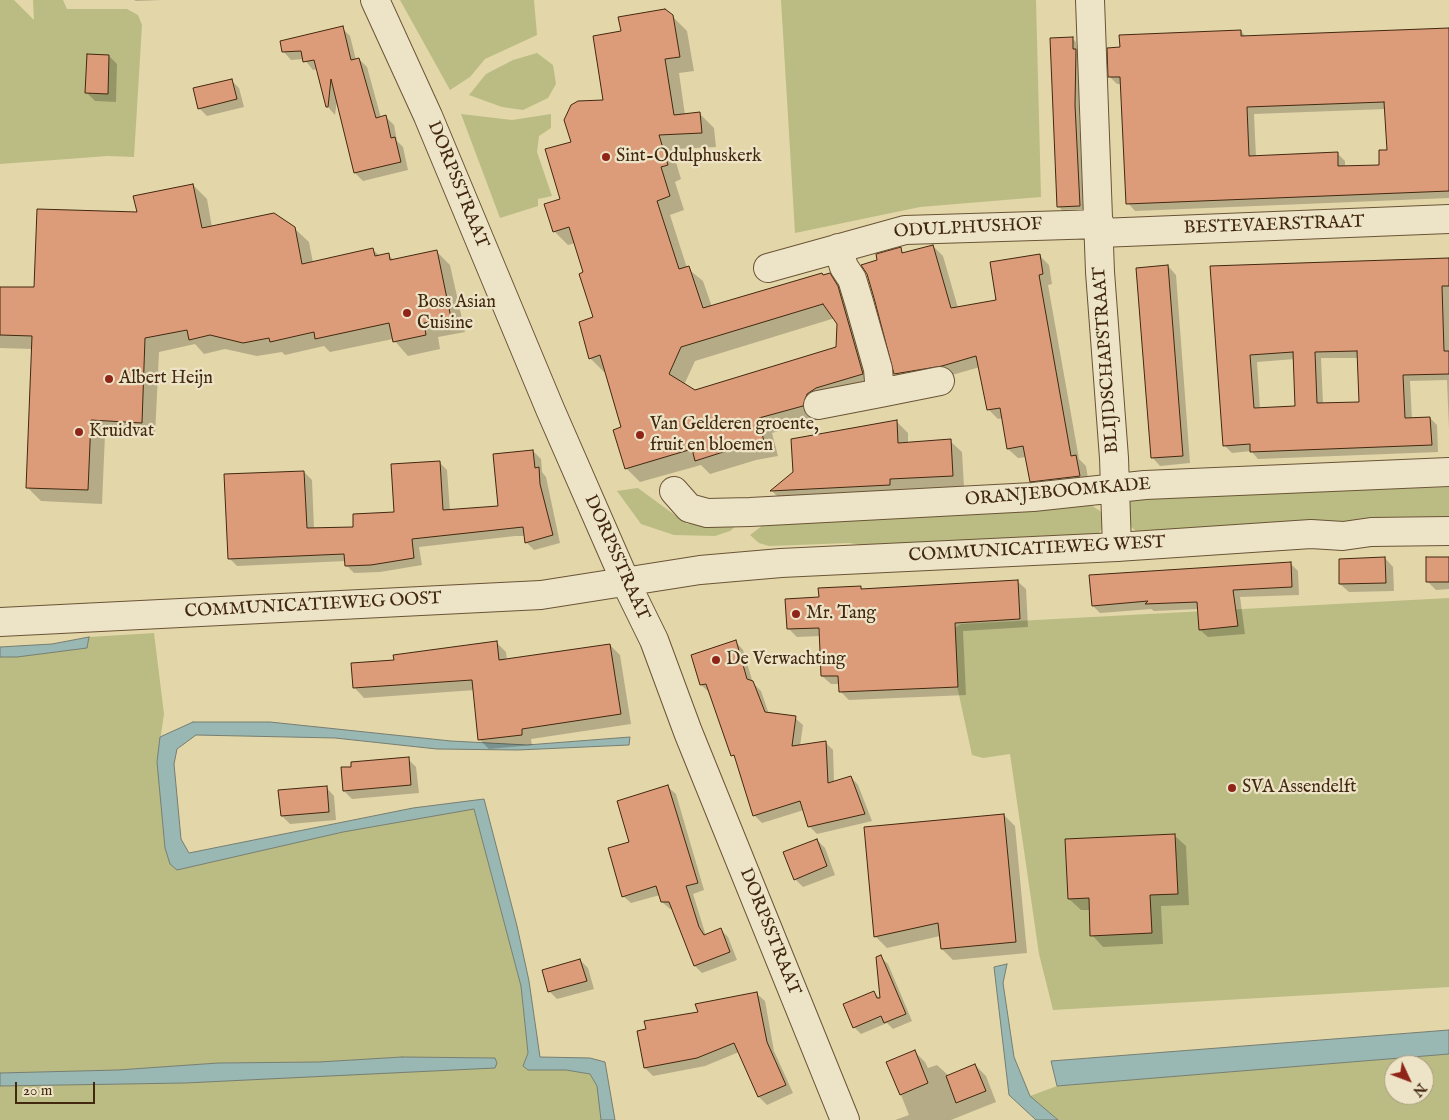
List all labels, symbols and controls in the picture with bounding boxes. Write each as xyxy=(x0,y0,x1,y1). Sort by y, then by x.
street label: DORPSSTRAAT xyxy=(422,118,492,252)
place label: Sint-Odulphuskerk xyxy=(616,146,762,168)
marker: Sint-Odulphuskerk xyxy=(600,151,612,163)
street label: BESTEVAERSTRAAT xyxy=(1183,212,1365,240)
street label: ODULPHUSHOF xyxy=(893,214,1043,244)
street label: BLIJDSCHAPSTRAAT xyxy=(1090,266,1124,454)
place label: Boss Asian Cuisine xyxy=(417,292,496,334)
marker: Boss Asian Cuisine xyxy=(401,307,413,319)
place label: Albert Heijn xyxy=(119,368,213,390)
marker: Albert Heijn xyxy=(103,373,115,385)
place label: Van Gelderen groente, fruit en bloemen xyxy=(650,414,819,456)
place label: Kruidvat xyxy=(89,421,154,443)
marker: Kruidvat xyxy=(73,426,85,438)
marker: Van Gelderen groente, fruit en bloemen xyxy=(634,429,646,441)
street label: ORANJEBOOMKADE xyxy=(964,474,1152,512)
street label: DORPSSTRAAT xyxy=(579,492,653,624)
street label: COMMUNICATIEWEG WEST xyxy=(908,532,1166,568)
street label: COMMUNICATIEWEG OOST xyxy=(184,588,442,624)
place label: Mr. Tang xyxy=(806,603,876,625)
marker: Mr. Tang xyxy=(790,608,802,620)
place label: De Verwachting xyxy=(726,649,846,671)
marker: De Verwachting xyxy=(710,654,722,666)
place label: SVA Assendelft xyxy=(1242,777,1356,799)
marker: SVA Assendelft xyxy=(1226,782,1238,794)
street label: DORPSSTRAAT xyxy=(734,865,804,999)
north arrow xyxy=(1384,1055,1434,1105)
scale bar xyxy=(18,1072,98,1104)
text: N xyxy=(1409,1079,1430,1100)
text: 20 m xyxy=(23,1081,52,1100)

